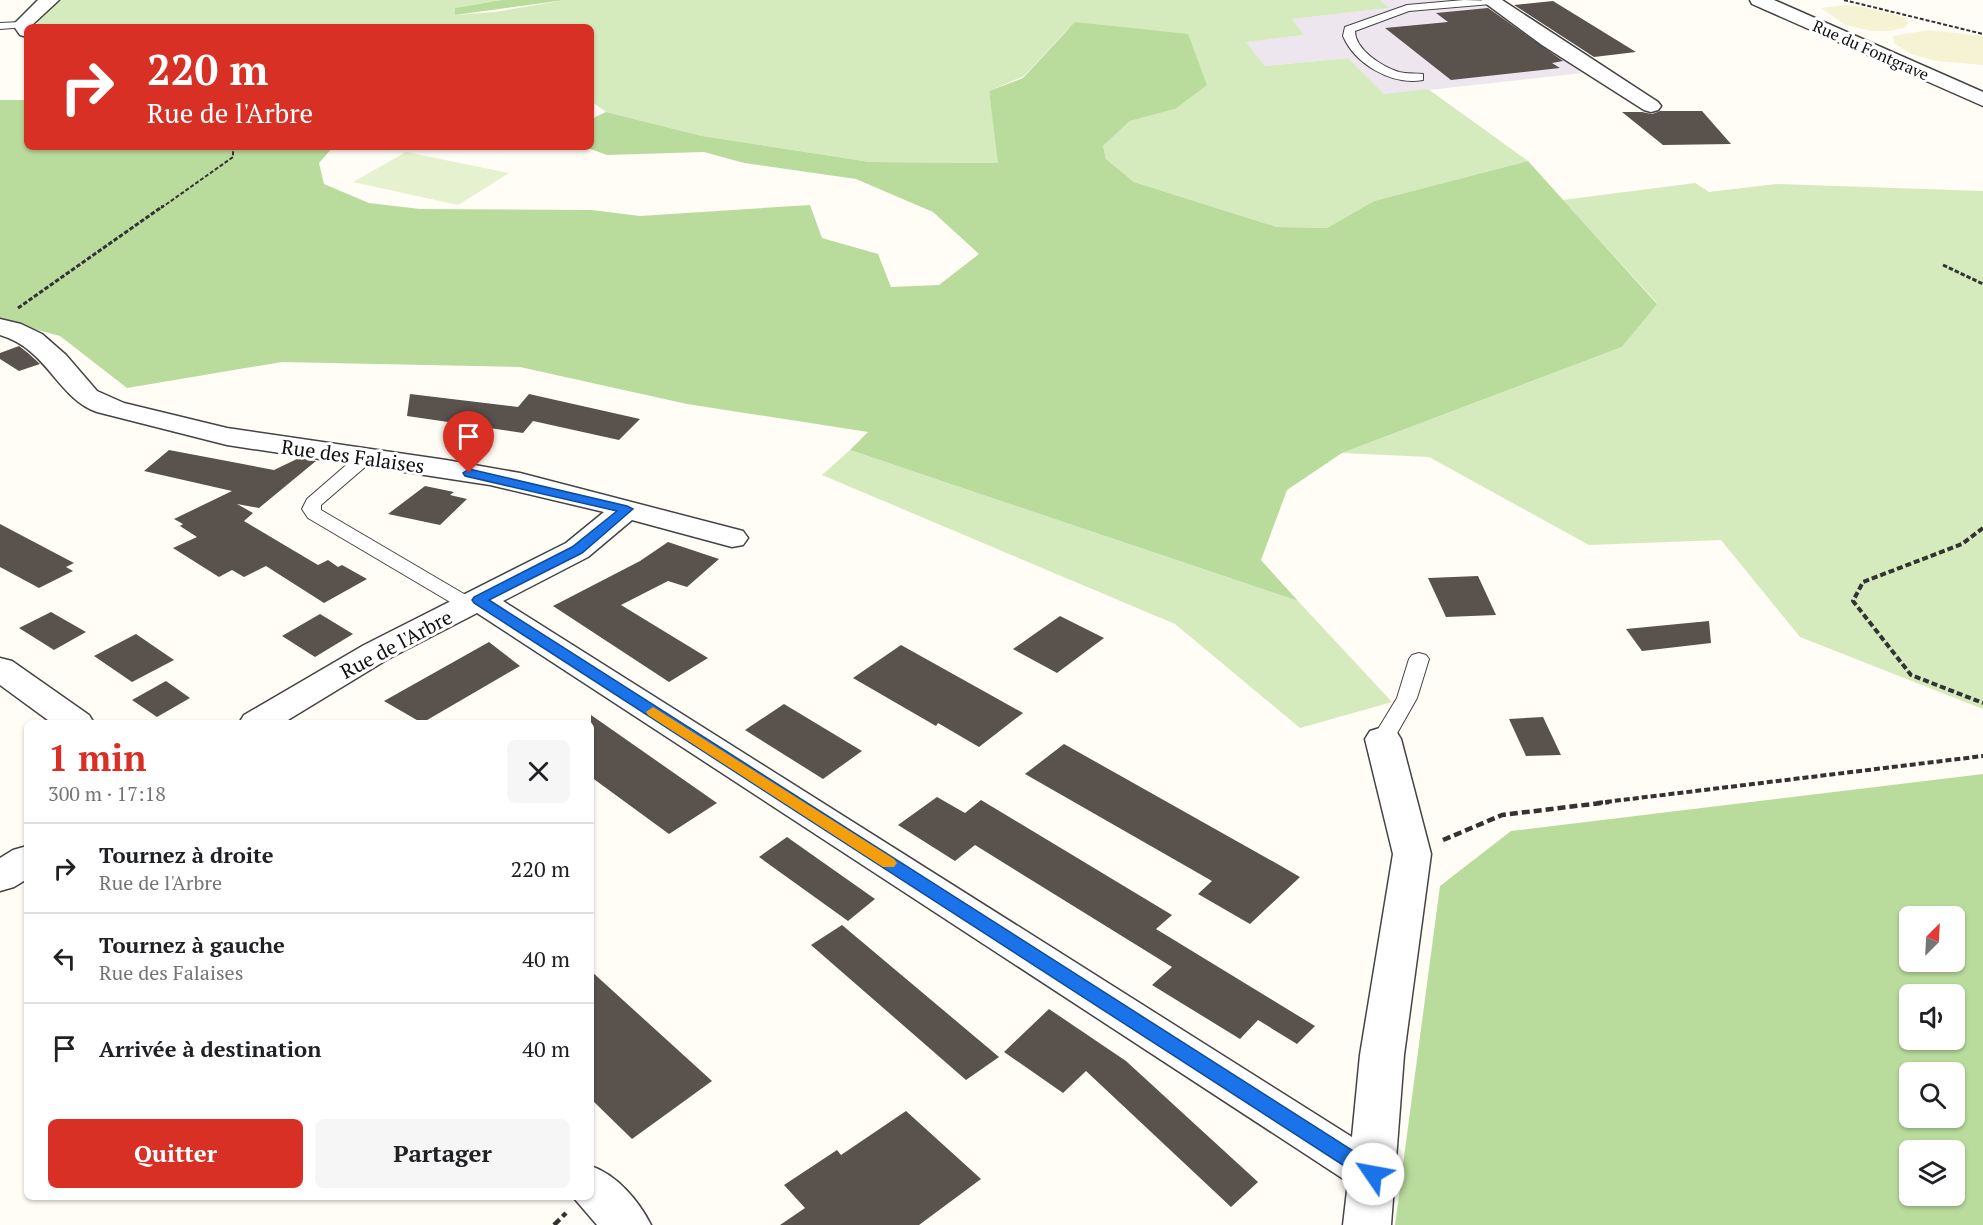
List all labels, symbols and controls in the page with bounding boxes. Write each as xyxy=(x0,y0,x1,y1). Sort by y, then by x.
street label: Rue du Fontgrave xyxy=(1810,15,1932,85)
text: 220 m xyxy=(147,41,268,97)
icon: right xyxy=(48,48,126,126)
text: Rue de l'Arbre xyxy=(147,95,313,131)
pin xyxy=(443,411,494,473)
icon: arrive xyxy=(452,420,485,453)
street label: Rue des Falaises xyxy=(280,433,426,479)
street label: Rue de l'Arbre xyxy=(335,603,457,685)
text: 1 min xyxy=(48,734,146,781)
button: close xyxy=(507,740,570,803)
text: 300 m · 17:18 xyxy=(48,780,166,807)
text: Tournez à droite xyxy=(99,840,274,869)
icon: right xyxy=(48,852,81,885)
text: 220 m xyxy=(510,854,570,883)
text: Rue de l'Arbre xyxy=(99,869,222,896)
north arrow xyxy=(1899,906,1965,972)
map controls xyxy=(1899,906,1965,1206)
text: Tournez à gauche xyxy=(99,930,285,959)
icon: left xyxy=(48,942,81,975)
text: 40 m xyxy=(522,944,570,973)
text: Rue des Falaises xyxy=(99,959,243,986)
button: sound xyxy=(1899,984,1965,1050)
icon: arrive xyxy=(48,1032,81,1065)
text: Arrivée à destination xyxy=(99,1034,321,1063)
text: 40 m xyxy=(522,1034,570,1063)
button: search xyxy=(1899,1062,1965,1128)
button: Quitter xyxy=(48,1119,303,1188)
button: Partager xyxy=(315,1119,570,1188)
button: layers xyxy=(1899,1140,1965,1206)
position arrow xyxy=(1341,1142,1405,1206)

